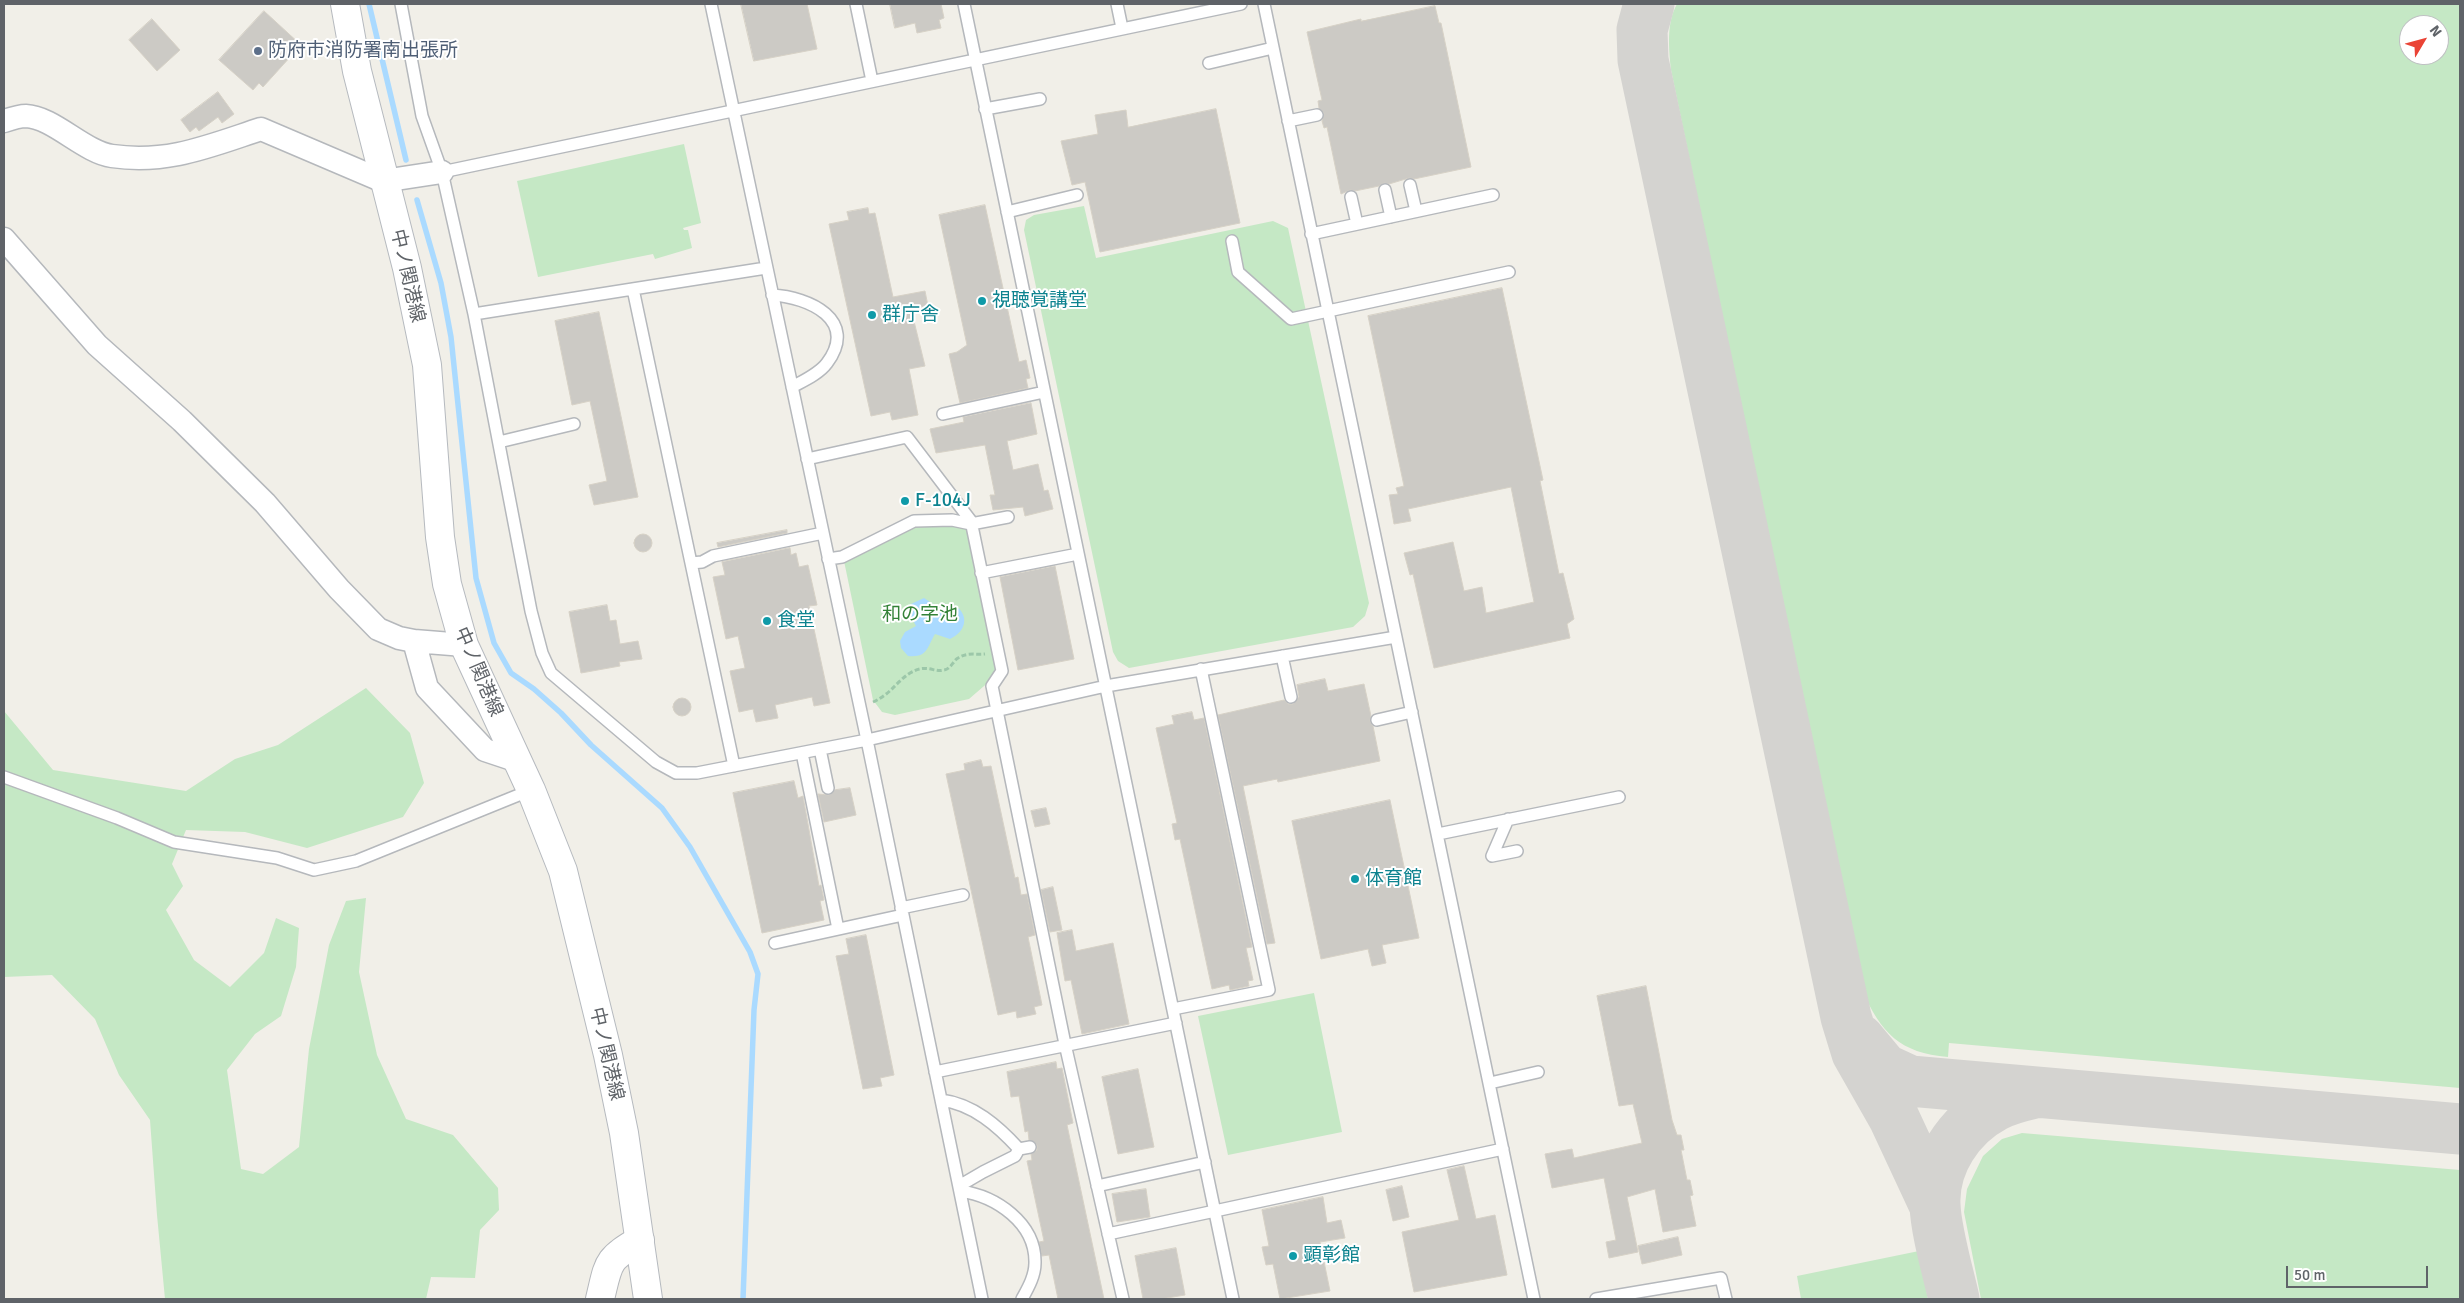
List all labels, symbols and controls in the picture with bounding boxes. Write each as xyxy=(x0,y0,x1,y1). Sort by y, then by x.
north arrow xyxy=(2399,15,2449,65)
text: N xyxy=(2426,22,2445,40)
place label: 防府市消防署南出張所 xyxy=(268,40,458,62)
marker: 防府市消防署南出張所 xyxy=(252,45,264,57)
street label: 中ノ関港線 xyxy=(385,227,429,325)
place label: 視聴覚講堂 xyxy=(992,290,1087,312)
marker: 視聴覚講堂 xyxy=(976,295,988,307)
place label: 群庁舎 xyxy=(882,304,939,326)
marker: 群庁舎 xyxy=(866,309,878,321)
place label: F-104J xyxy=(915,490,971,512)
marker: F-104J xyxy=(899,495,911,507)
park label: 和の字池 xyxy=(882,604,958,626)
place label: 食堂 xyxy=(777,610,815,632)
marker: 食堂 xyxy=(761,615,773,627)
street label: 中ノ関港線 xyxy=(449,624,507,720)
place label: 体育館 xyxy=(1365,868,1422,890)
marker: 体育館 xyxy=(1349,873,1361,885)
street label: 中ノ関港線 xyxy=(584,1005,628,1103)
place label: 顕彰館 xyxy=(1303,1245,1360,1267)
marker: 顕彰館 xyxy=(1287,1250,1299,1262)
scale bar xyxy=(2289,1256,2432,1288)
text: 50 m xyxy=(2294,1266,2325,1284)

